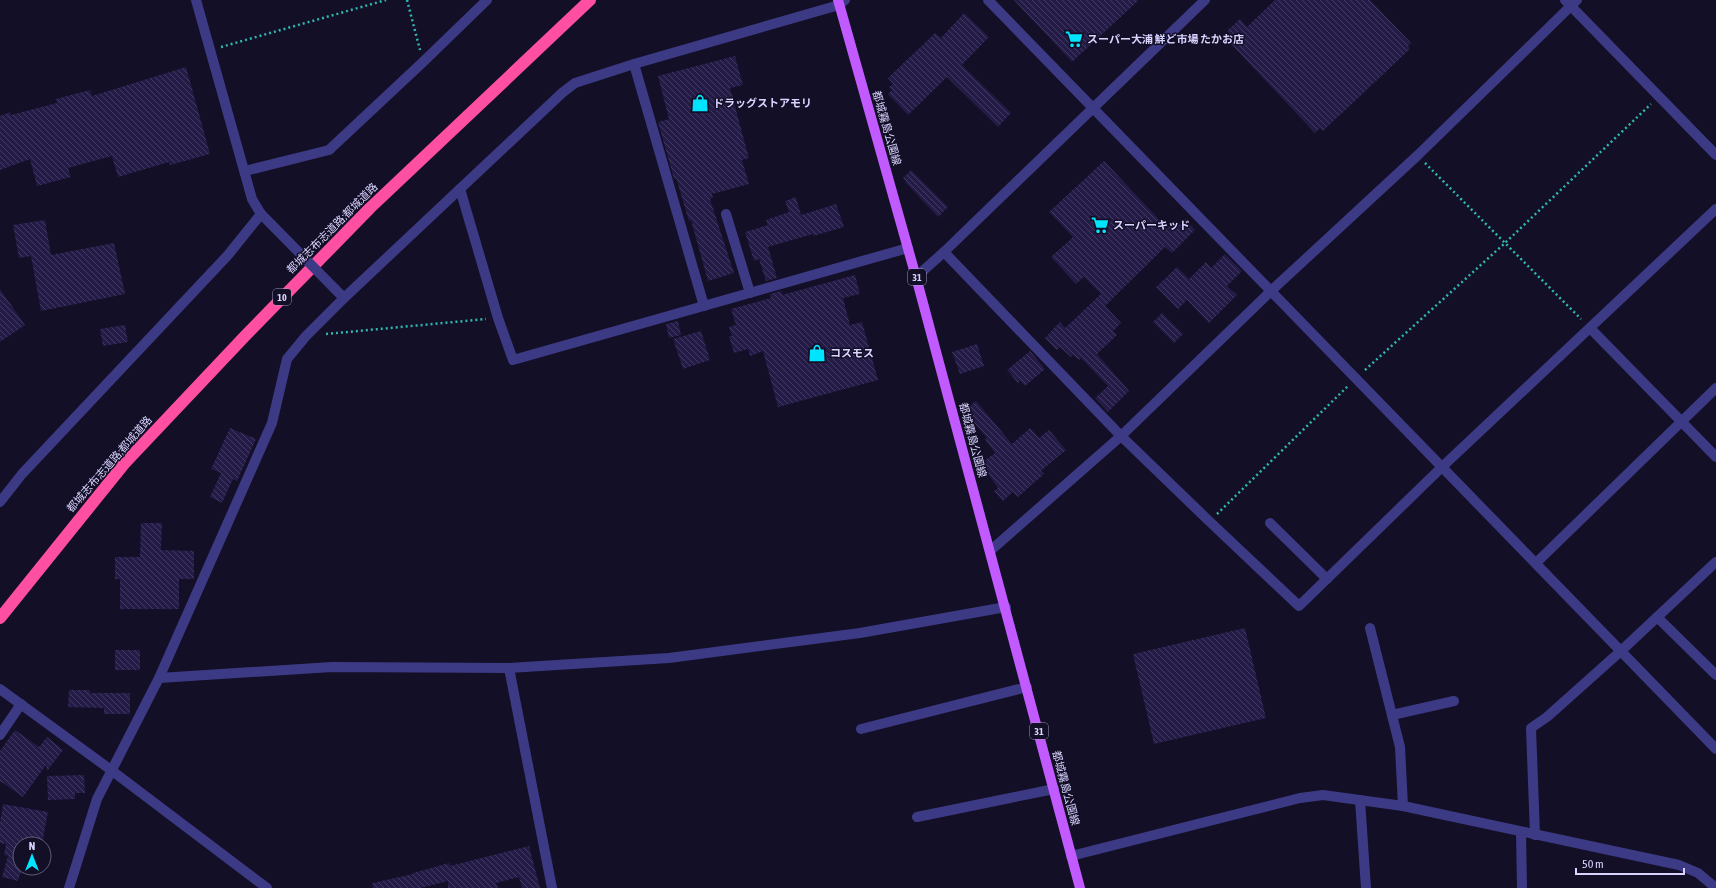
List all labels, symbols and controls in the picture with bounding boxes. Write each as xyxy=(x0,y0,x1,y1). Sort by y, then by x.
supermarket icon: スーパー大浦 鮮ど市場 たかお店 xyxy=(1064,29,1084,49)
place label: スーパー大浦 鮮ど市場 たかお店 xyxy=(1087,33,1244,45)
street label: 都城霧島公園線 xyxy=(871,89,903,167)
shop icon: ドラッグストアモリ xyxy=(690,93,710,113)
place label: ドラッグストアモリ xyxy=(713,97,812,109)
street label: 都城志布志道路;都城道路 xyxy=(284,180,380,276)
supermarket icon: スーパーキッド xyxy=(1090,215,1110,235)
place label: スーパーキッド xyxy=(1113,219,1190,231)
road number: 31 xyxy=(908,269,926,285)
road number: 10 xyxy=(273,289,291,305)
shop icon: コスモス xyxy=(807,343,827,363)
place label: コスモス xyxy=(830,347,874,359)
street label: 都城霧島公園線 xyxy=(957,401,989,479)
street label: 都城志布志道路;都城道路 xyxy=(64,414,154,514)
road number: 31 xyxy=(1030,723,1048,739)
street label: 都城霧島公園線 xyxy=(1050,749,1082,827)
north arrow xyxy=(12,836,52,876)
text: N xyxy=(29,840,35,852)
scale bar xyxy=(1576,850,1684,876)
text: 50 m xyxy=(1582,857,1604,871)

